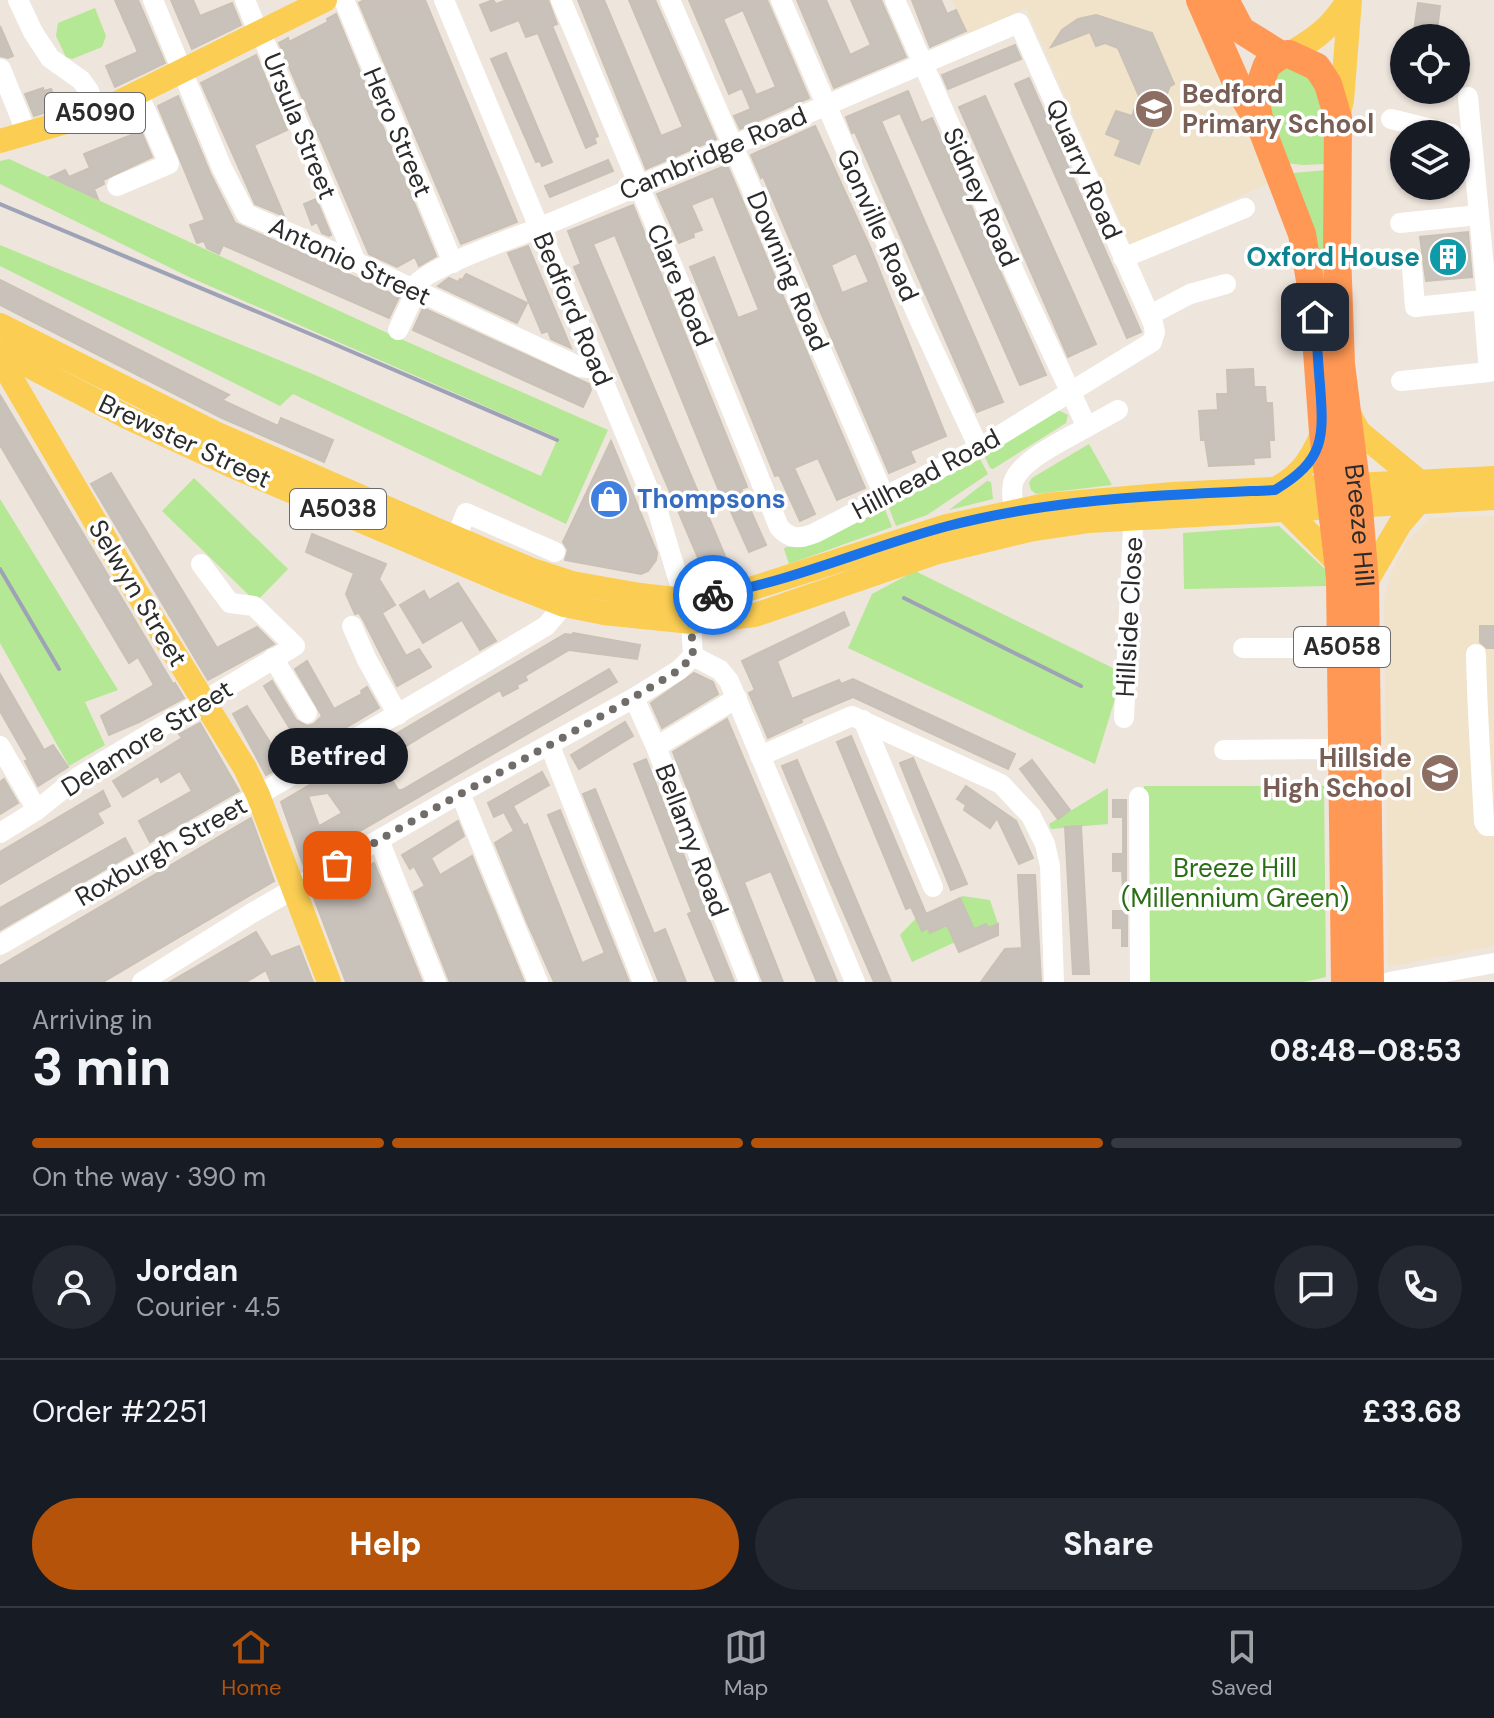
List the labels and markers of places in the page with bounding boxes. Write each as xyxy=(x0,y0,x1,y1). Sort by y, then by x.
place label: Bedford Primary School xyxy=(1182,77,1374,141)
school or university icon: Bedford Primary School xyxy=(1133,88,1175,130)
building icon: Oxford House xyxy=(1427,236,1469,278)
place label: Oxford House xyxy=(1246,240,1420,274)
pin xyxy=(1281,283,1349,351)
shop icon: Thompsons xyxy=(588,478,630,520)
place label: Thompsons xyxy=(637,482,786,516)
callout: Betfred xyxy=(267,729,407,785)
place label: Hillside High School xyxy=(1262,741,1412,805)
school or university icon: Hillside High School xyxy=(1419,752,1461,794)
pin xyxy=(303,831,371,899)

